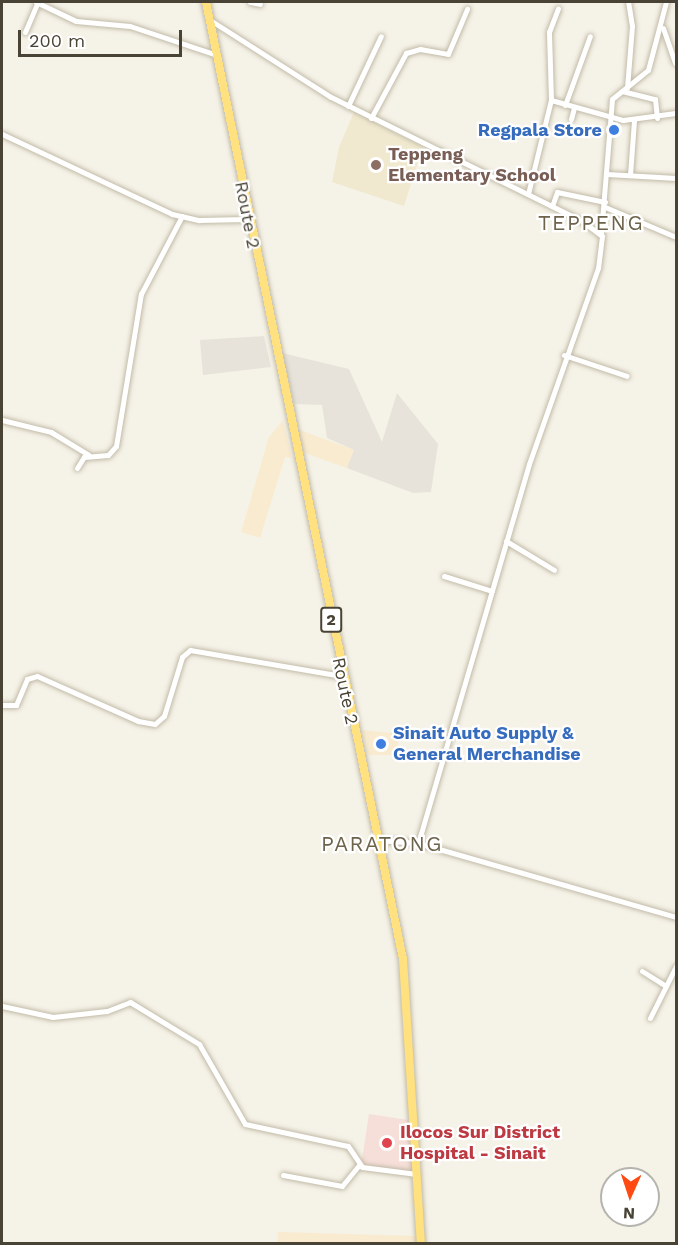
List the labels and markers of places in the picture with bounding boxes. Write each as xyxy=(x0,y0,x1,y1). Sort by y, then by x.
place label: Regpala Store xyxy=(478,119,602,141)
marker: Regpala Store xyxy=(607,123,621,137)
place label: Teppeng Elementary School xyxy=(388,144,556,186)
marker: Teppeng Elementary School xyxy=(369,158,383,172)
place label: Sinait Auto Supply & General Merchandise xyxy=(393,723,581,766)
marker: Sinait Auto Supply & General Merchandise xyxy=(374,737,388,751)
place label: Ilocos Sur District Hospital - Sinait xyxy=(400,1122,560,1164)
marker: Ilocos Sur District Hospital - Sinait xyxy=(378,1134,396,1152)

